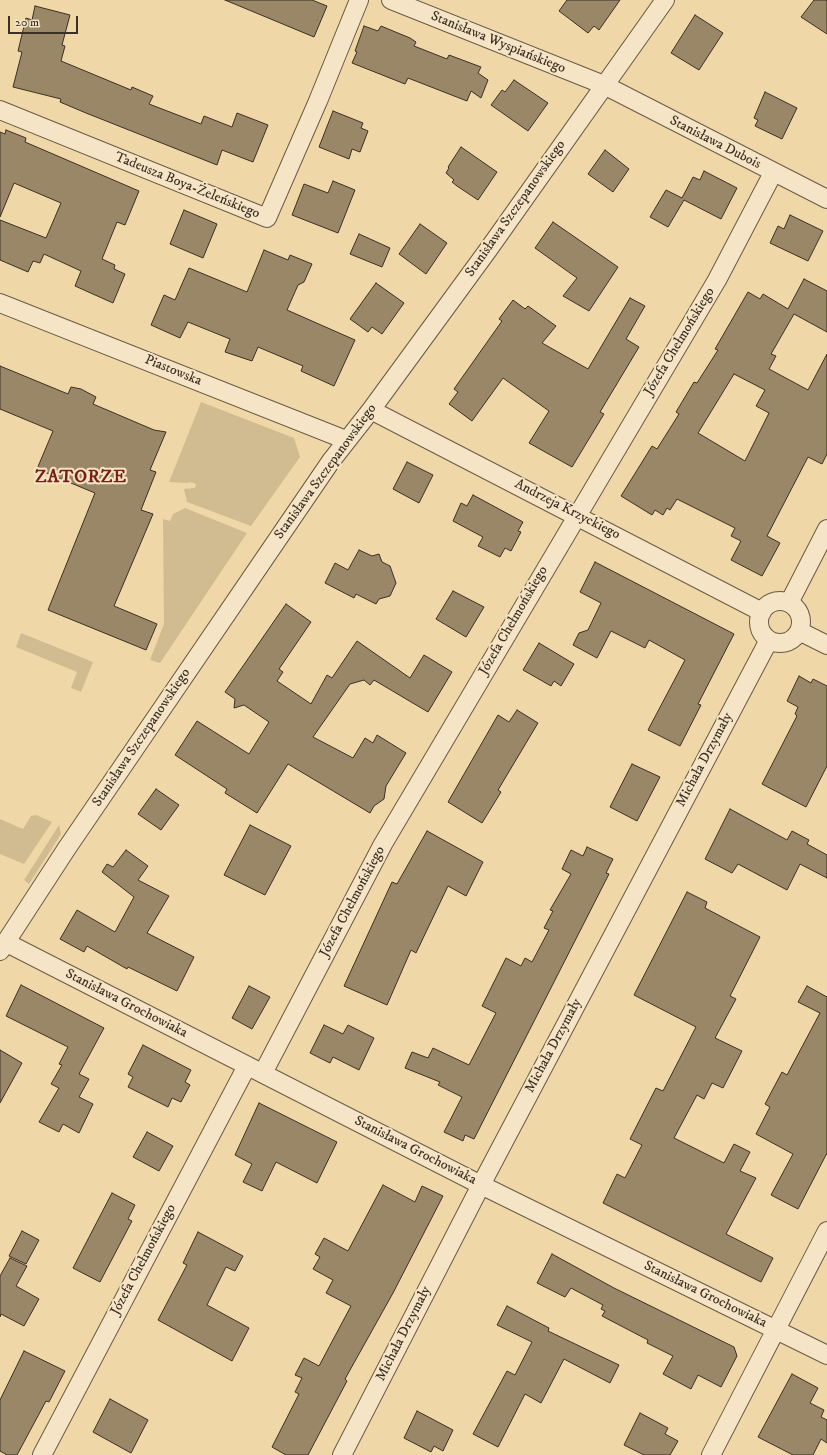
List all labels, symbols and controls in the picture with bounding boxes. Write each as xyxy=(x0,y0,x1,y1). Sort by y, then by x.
scale bar xyxy=(10,8,80,34)
street label: Stanisława Wyspiańskiego xyxy=(428,8,568,78)
text: 20 m xyxy=(15,15,39,30)
street label: Stanisława Dubois xyxy=(667,113,763,173)
street label: Stanisława Szczepanowskiego xyxy=(462,137,570,281)
street label: Tadeusza Boya-Żeleńskiego xyxy=(112,149,262,223)
street label: Józefa Chełmońskiego xyxy=(641,285,719,399)
street label: Piastowska xyxy=(142,352,204,390)
street label: Stanisława Szczepanowskiego xyxy=(271,401,381,543)
district label: ZATORZE xyxy=(35,467,127,489)
street label: Andrzeja Krzyckiego xyxy=(511,476,623,544)
street label: Józefa Chełmońskiego xyxy=(476,563,552,679)
street label: Stanisława Szczepanowskiego xyxy=(89,666,195,810)
street label: Michała Drzymały xyxy=(673,710,737,810)
street label: Józefa Chełmońskiego xyxy=(317,844,389,960)
street label: Stanisława Grochowiaka xyxy=(62,966,190,1042)
street label: Michała Drzymały xyxy=(522,996,586,1096)
street label: Stanisława Grochowiaka xyxy=(351,1113,479,1189)
street label: Józefa Chełmońskiego xyxy=(108,1202,180,1318)
street label: Stanisława Grochowiaka xyxy=(641,1258,769,1332)
street label: Michała Drzymały xyxy=(373,1284,435,1384)

